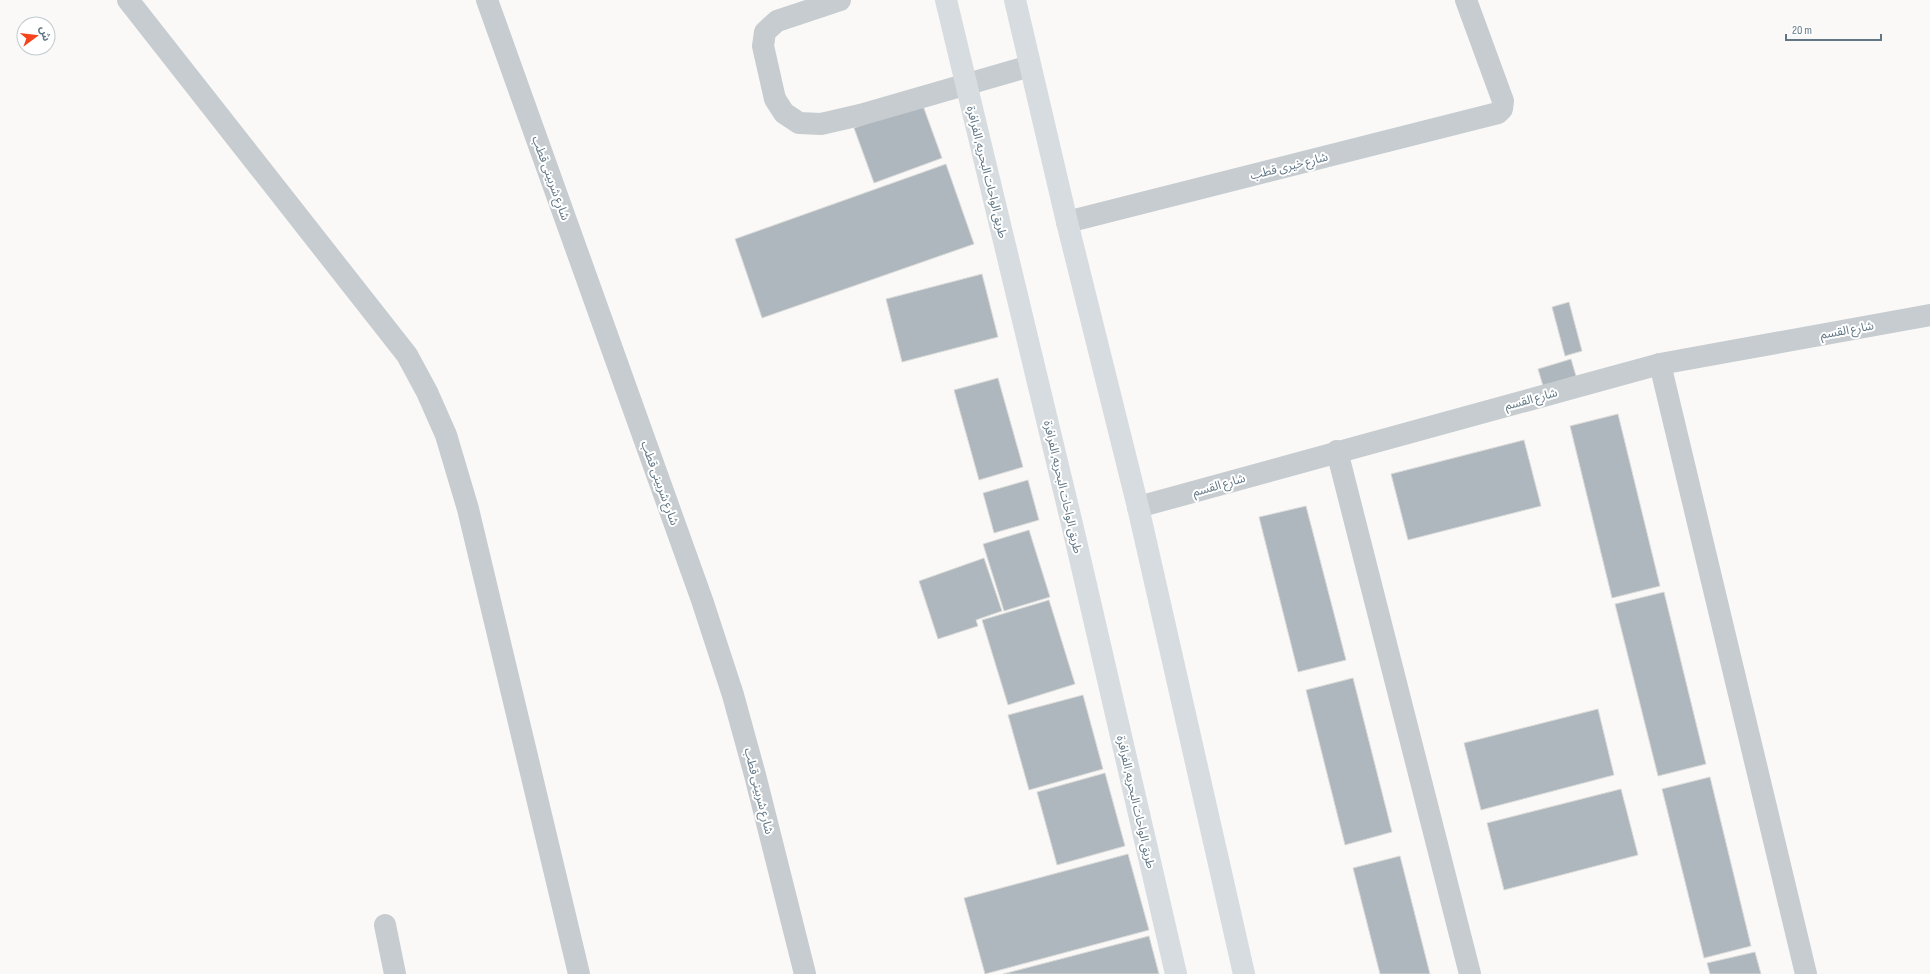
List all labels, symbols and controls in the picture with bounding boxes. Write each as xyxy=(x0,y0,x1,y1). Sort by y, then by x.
north arrow xyxy=(16,16,56,56)
scale bar xyxy=(1786,16,1881,42)
text: 20 m xyxy=(1792,23,1812,38)
text: ش xyxy=(37,25,53,43)
street label: طريق الواحات البحريه, الفرافرة xyxy=(963,104,1010,240)
street label: شارع شربينى قطب xyxy=(527,134,573,223)
street label: شارع خيرى قطب xyxy=(1249,150,1330,184)
street label: شارع القسم xyxy=(1819,318,1875,344)
street label: شارع القسم xyxy=(1503,385,1559,415)
street label: طريق الواحات البحريه, الفرافرة xyxy=(1040,419,1085,555)
street label: شارع شربينى قطب xyxy=(636,439,682,528)
street label: شارع القسم xyxy=(1191,471,1248,501)
street label: طريق الواحات البحريه, الفرافرة xyxy=(1113,734,1158,870)
street label: شارع شربينى قطب xyxy=(740,746,777,836)

